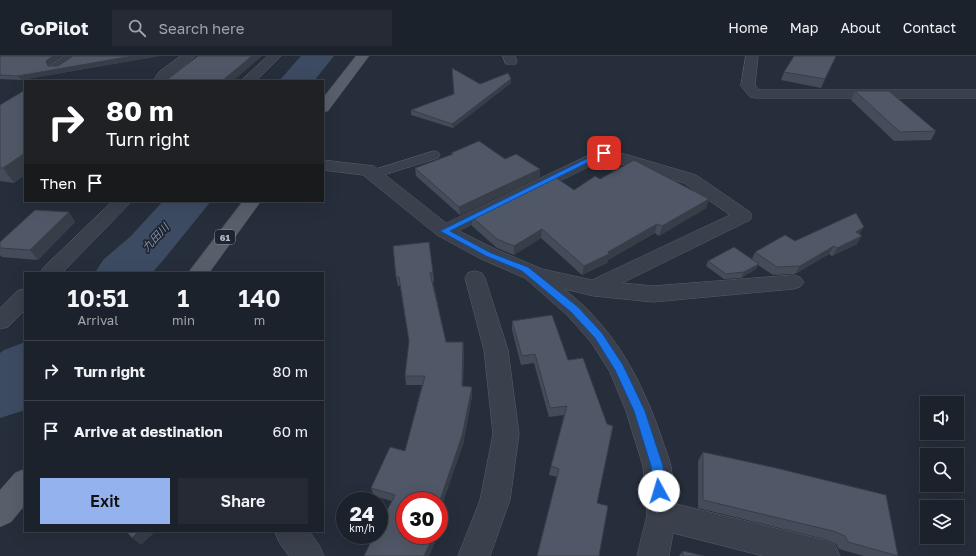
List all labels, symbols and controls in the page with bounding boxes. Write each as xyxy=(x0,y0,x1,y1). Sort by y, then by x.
search box xyxy=(112,10,392,46)
text: GoPilot xyxy=(20,16,88,39)
icon: search xyxy=(126,17,148,39)
text: Search here xyxy=(158,19,244,37)
text: Home xyxy=(728,19,768,36)
text: Map xyxy=(790,19,818,36)
text: About xyxy=(840,19,881,36)
text: Contact xyxy=(903,19,956,36)
text: 80 m xyxy=(106,94,174,127)
icon: right xyxy=(40,96,92,148)
text: Turn right xyxy=(106,128,190,150)
pin xyxy=(587,136,621,170)
icon: arrive xyxy=(593,142,615,164)
icon: arrive xyxy=(84,172,106,194)
text: Then xyxy=(40,174,76,192)
water label: 九田川 xyxy=(139,220,172,254)
road number: 61 xyxy=(215,230,235,244)
text: 10:51 xyxy=(67,283,129,312)
text: 1 xyxy=(177,283,189,312)
text: 140 xyxy=(238,283,281,312)
text: Arrival xyxy=(78,312,118,328)
text: min xyxy=(172,312,195,328)
text: m xyxy=(254,312,265,328)
icon: right xyxy=(40,360,62,382)
text: Turn right xyxy=(74,362,145,380)
text: 80 m xyxy=(273,362,308,380)
map controls xyxy=(920,396,964,544)
button: sound xyxy=(920,396,964,440)
icon: arrive xyxy=(40,420,62,442)
text: Arrive at destination xyxy=(74,422,223,440)
text: 60 m xyxy=(273,422,308,440)
button: search xyxy=(920,448,964,492)
position arrow xyxy=(638,470,680,512)
button: Exit xyxy=(40,478,170,524)
button: Share xyxy=(178,478,308,524)
speed limit sign: 30 xyxy=(396,492,448,544)
button: layers xyxy=(920,500,964,544)
text: 24 xyxy=(350,501,374,525)
text: km/h xyxy=(349,522,375,534)

